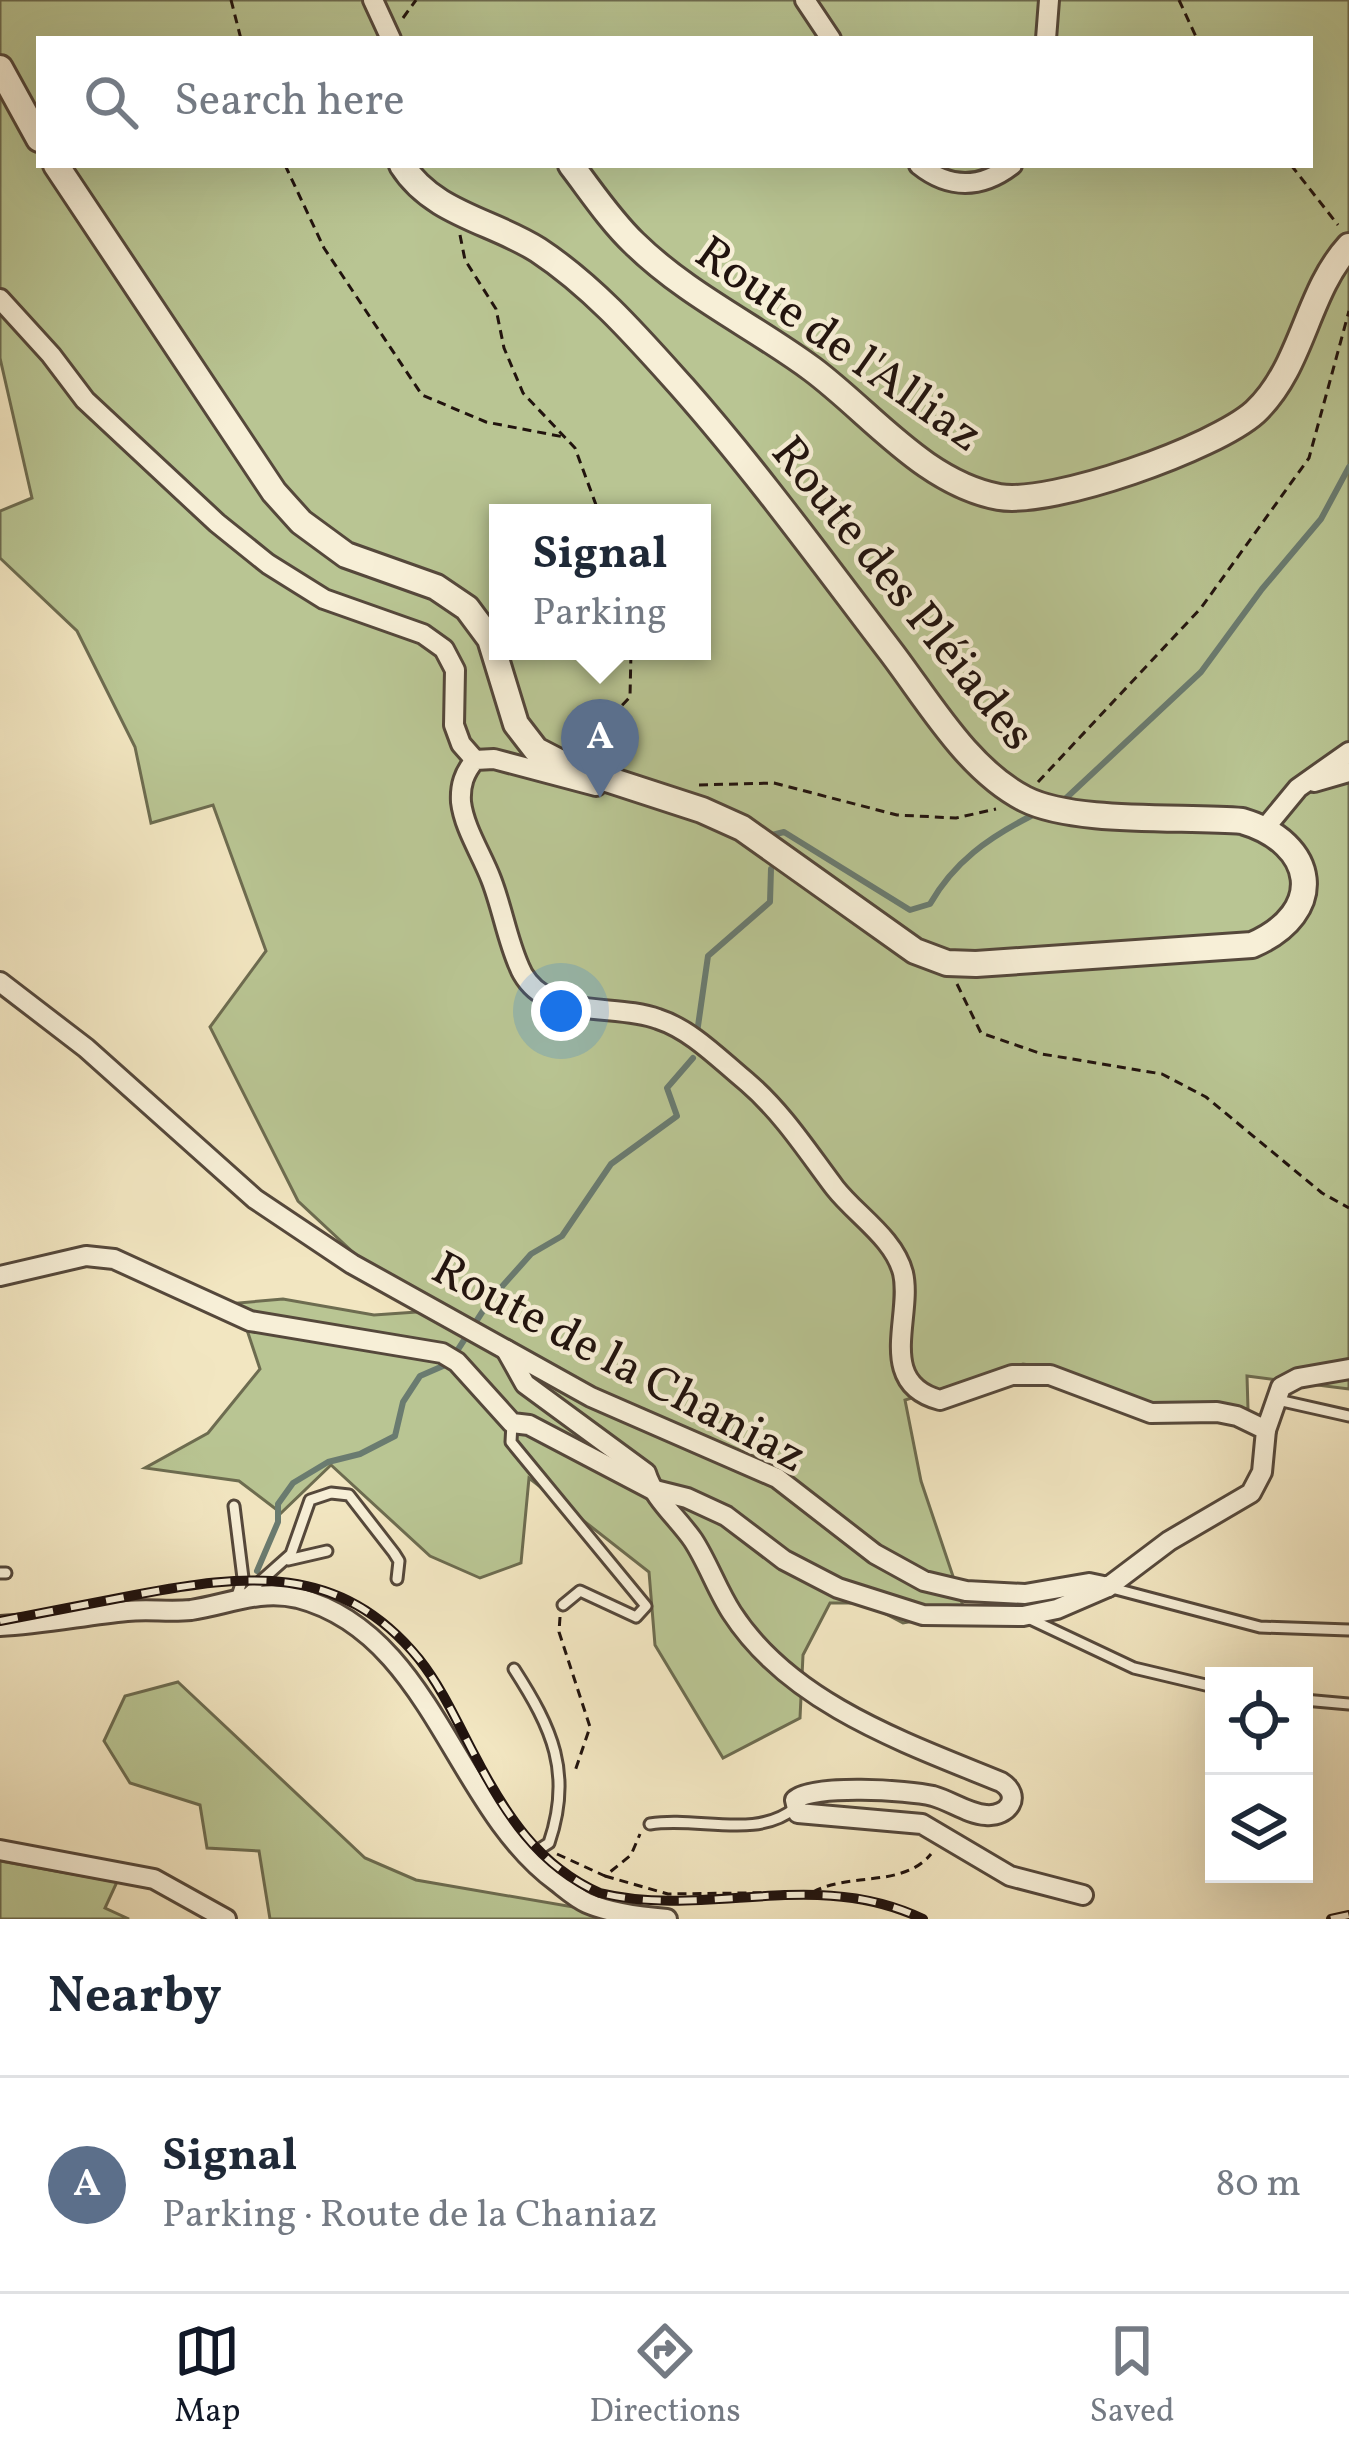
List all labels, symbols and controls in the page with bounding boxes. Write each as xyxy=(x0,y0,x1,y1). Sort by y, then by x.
search box xyxy=(36,36,1313,168)
icon: search xyxy=(78,69,144,135)
text: Search here xyxy=(174,71,405,134)
street label: Route de l'Alliaz xyxy=(680,222,994,470)
street label: Route des Pléiades xyxy=(754,423,1049,766)
popup xyxy=(489,504,711,660)
text: Signal xyxy=(532,524,668,587)
text: Parking xyxy=(532,587,667,641)
pin: A xyxy=(561,699,639,798)
your location xyxy=(531,981,591,1041)
street label: Route de la Chaniaz xyxy=(419,1237,817,1491)
map controls xyxy=(1205,1667,1313,1883)
button: locate xyxy=(1205,1667,1313,1775)
button: layers xyxy=(1205,1775,1313,1883)
text: Nearby xyxy=(48,1962,222,2033)
text: Signal xyxy=(162,2126,297,2189)
text: A xyxy=(73,2158,101,2212)
text: 80 m xyxy=(1215,2158,1301,2212)
text: Parking · Route de la Chaniaz xyxy=(162,2189,657,2243)
tab: Map xyxy=(174,2318,241,2436)
tab: Directions xyxy=(589,2318,741,2436)
tab: Saved xyxy=(1090,2318,1175,2436)

